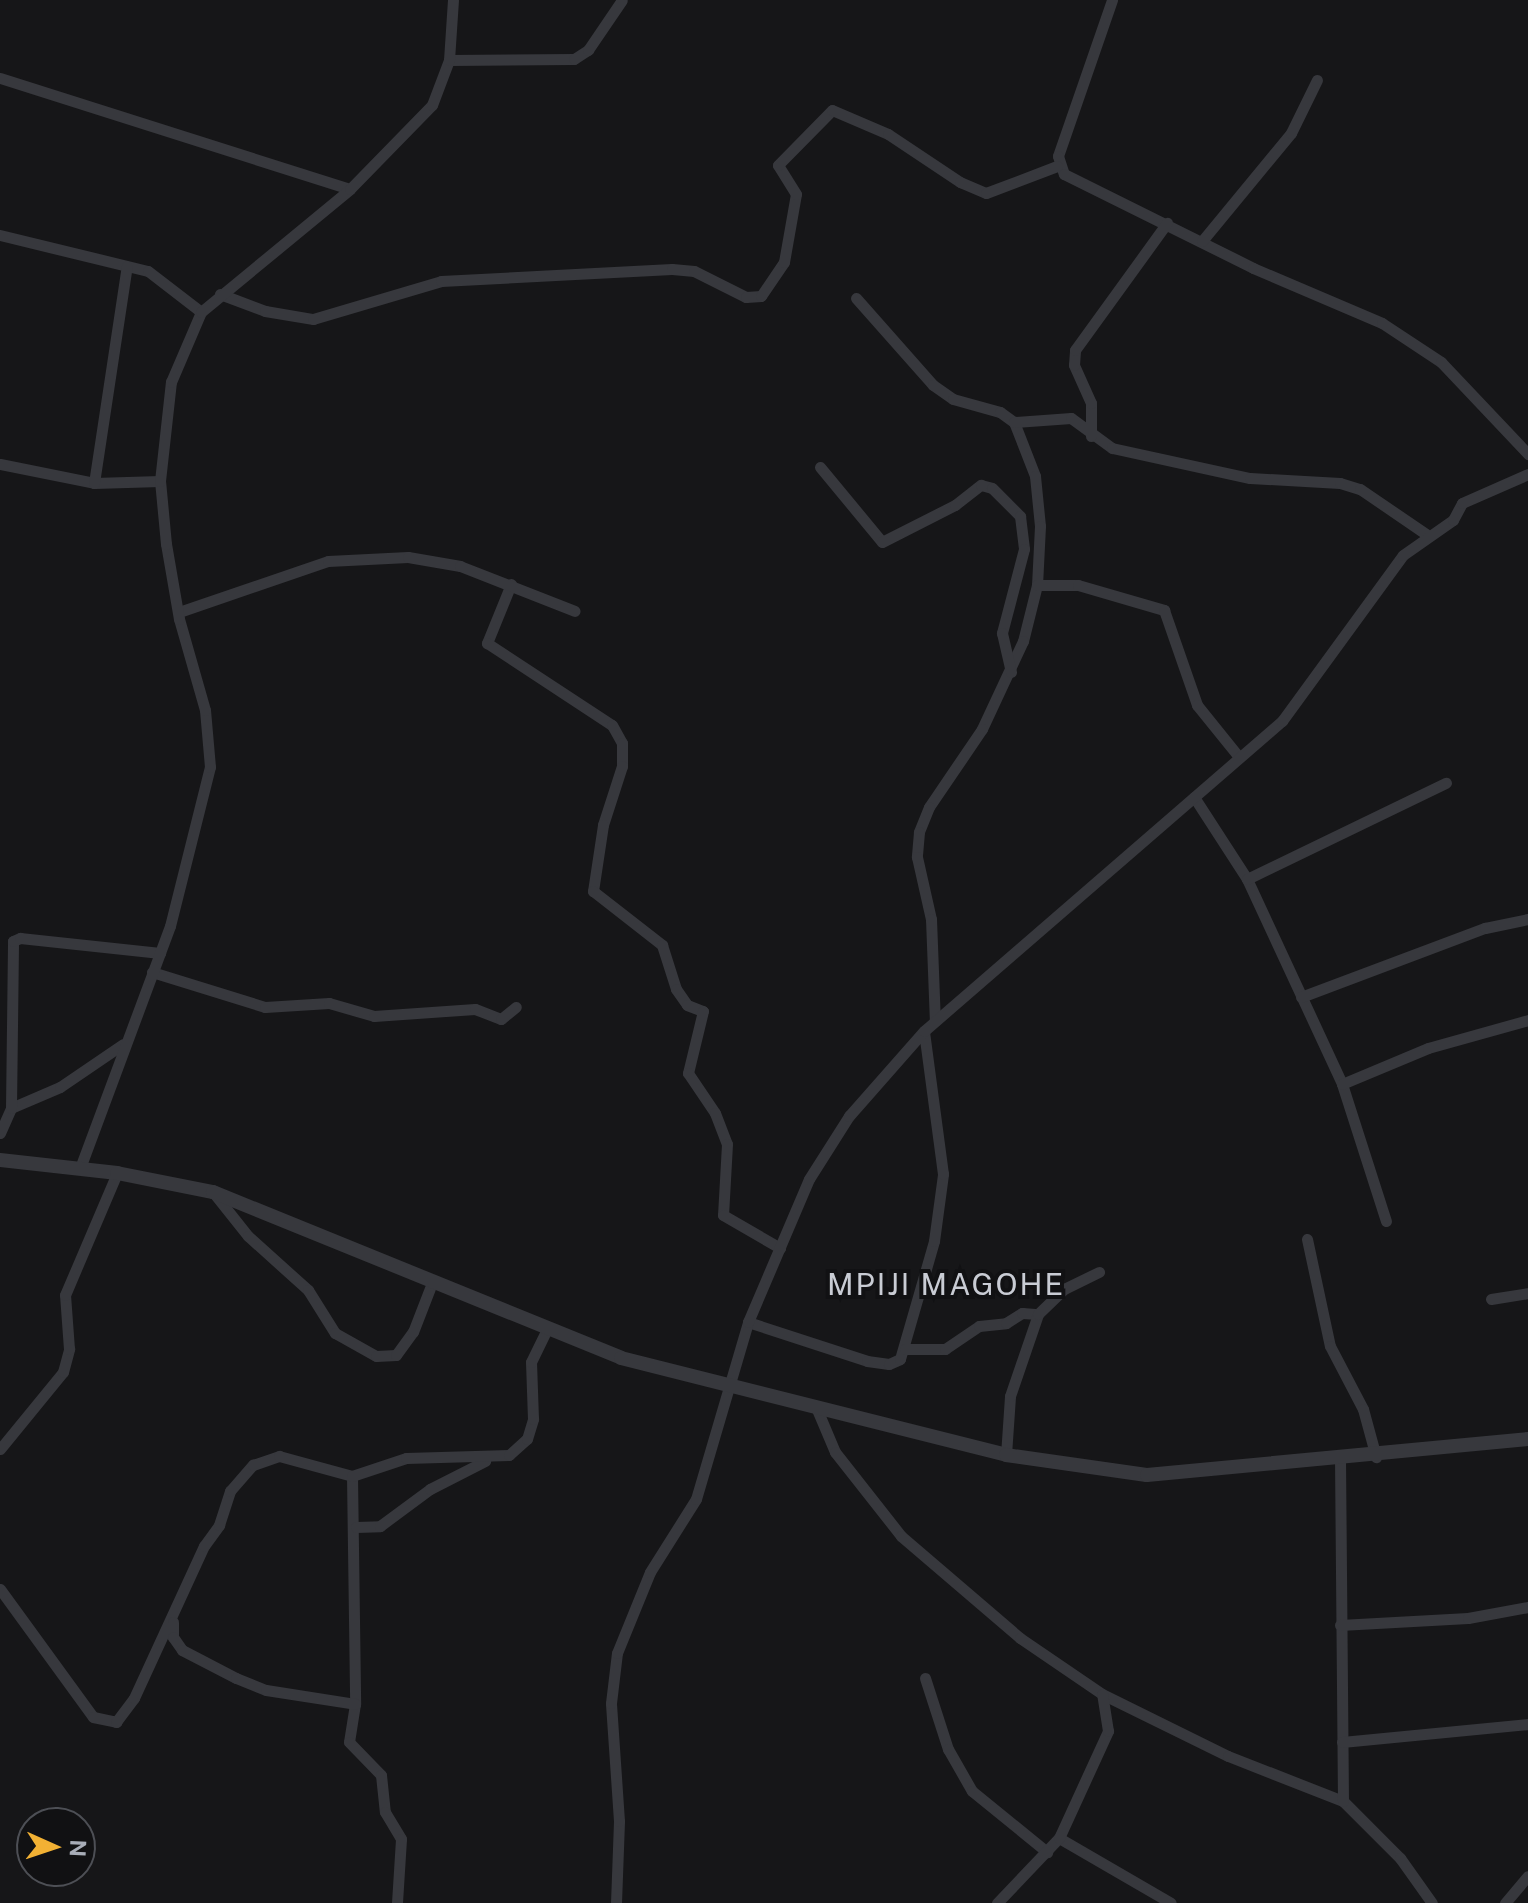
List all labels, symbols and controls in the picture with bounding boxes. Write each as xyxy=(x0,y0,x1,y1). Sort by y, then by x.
district label: MPIJI MAGOHE xyxy=(827,1266,1065,1302)
north arrow xyxy=(16,1807,96,1887)
text: N xyxy=(65,1839,91,1857)

